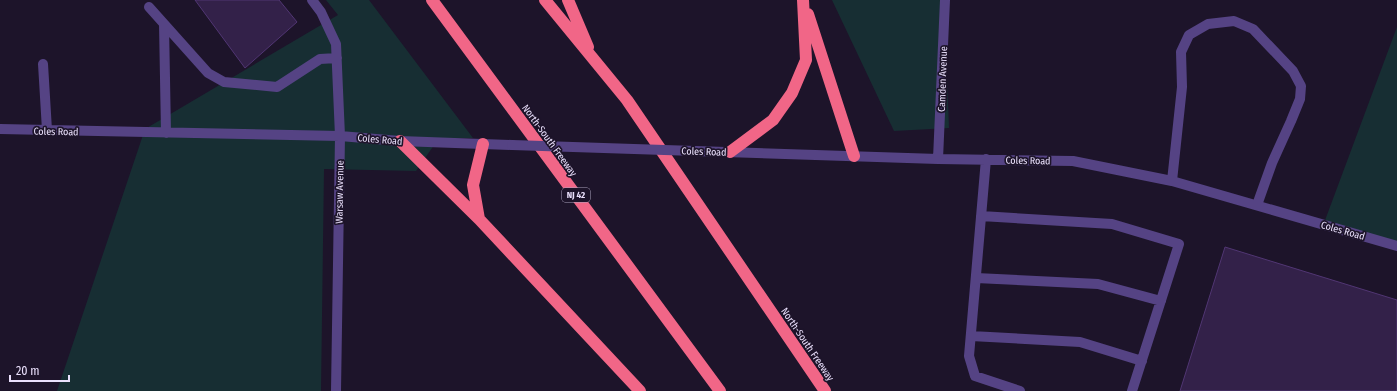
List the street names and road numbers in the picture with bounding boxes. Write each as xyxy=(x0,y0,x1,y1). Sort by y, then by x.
street label: Camden Avenue xyxy=(936,46,950,112)
street label: North-South Freeway xyxy=(519,102,580,179)
street label: Coles Road xyxy=(33,126,79,138)
street label: Coles Road xyxy=(357,132,403,148)
street label: Coles Road xyxy=(681,145,727,159)
street label: Coles Road xyxy=(1005,155,1051,167)
street label: Warsaw Avenue xyxy=(333,160,347,224)
road number: NJ 42 xyxy=(562,188,590,202)
street label: Coles Road xyxy=(1319,219,1366,243)
street label: North-South Freeway xyxy=(778,306,836,384)

